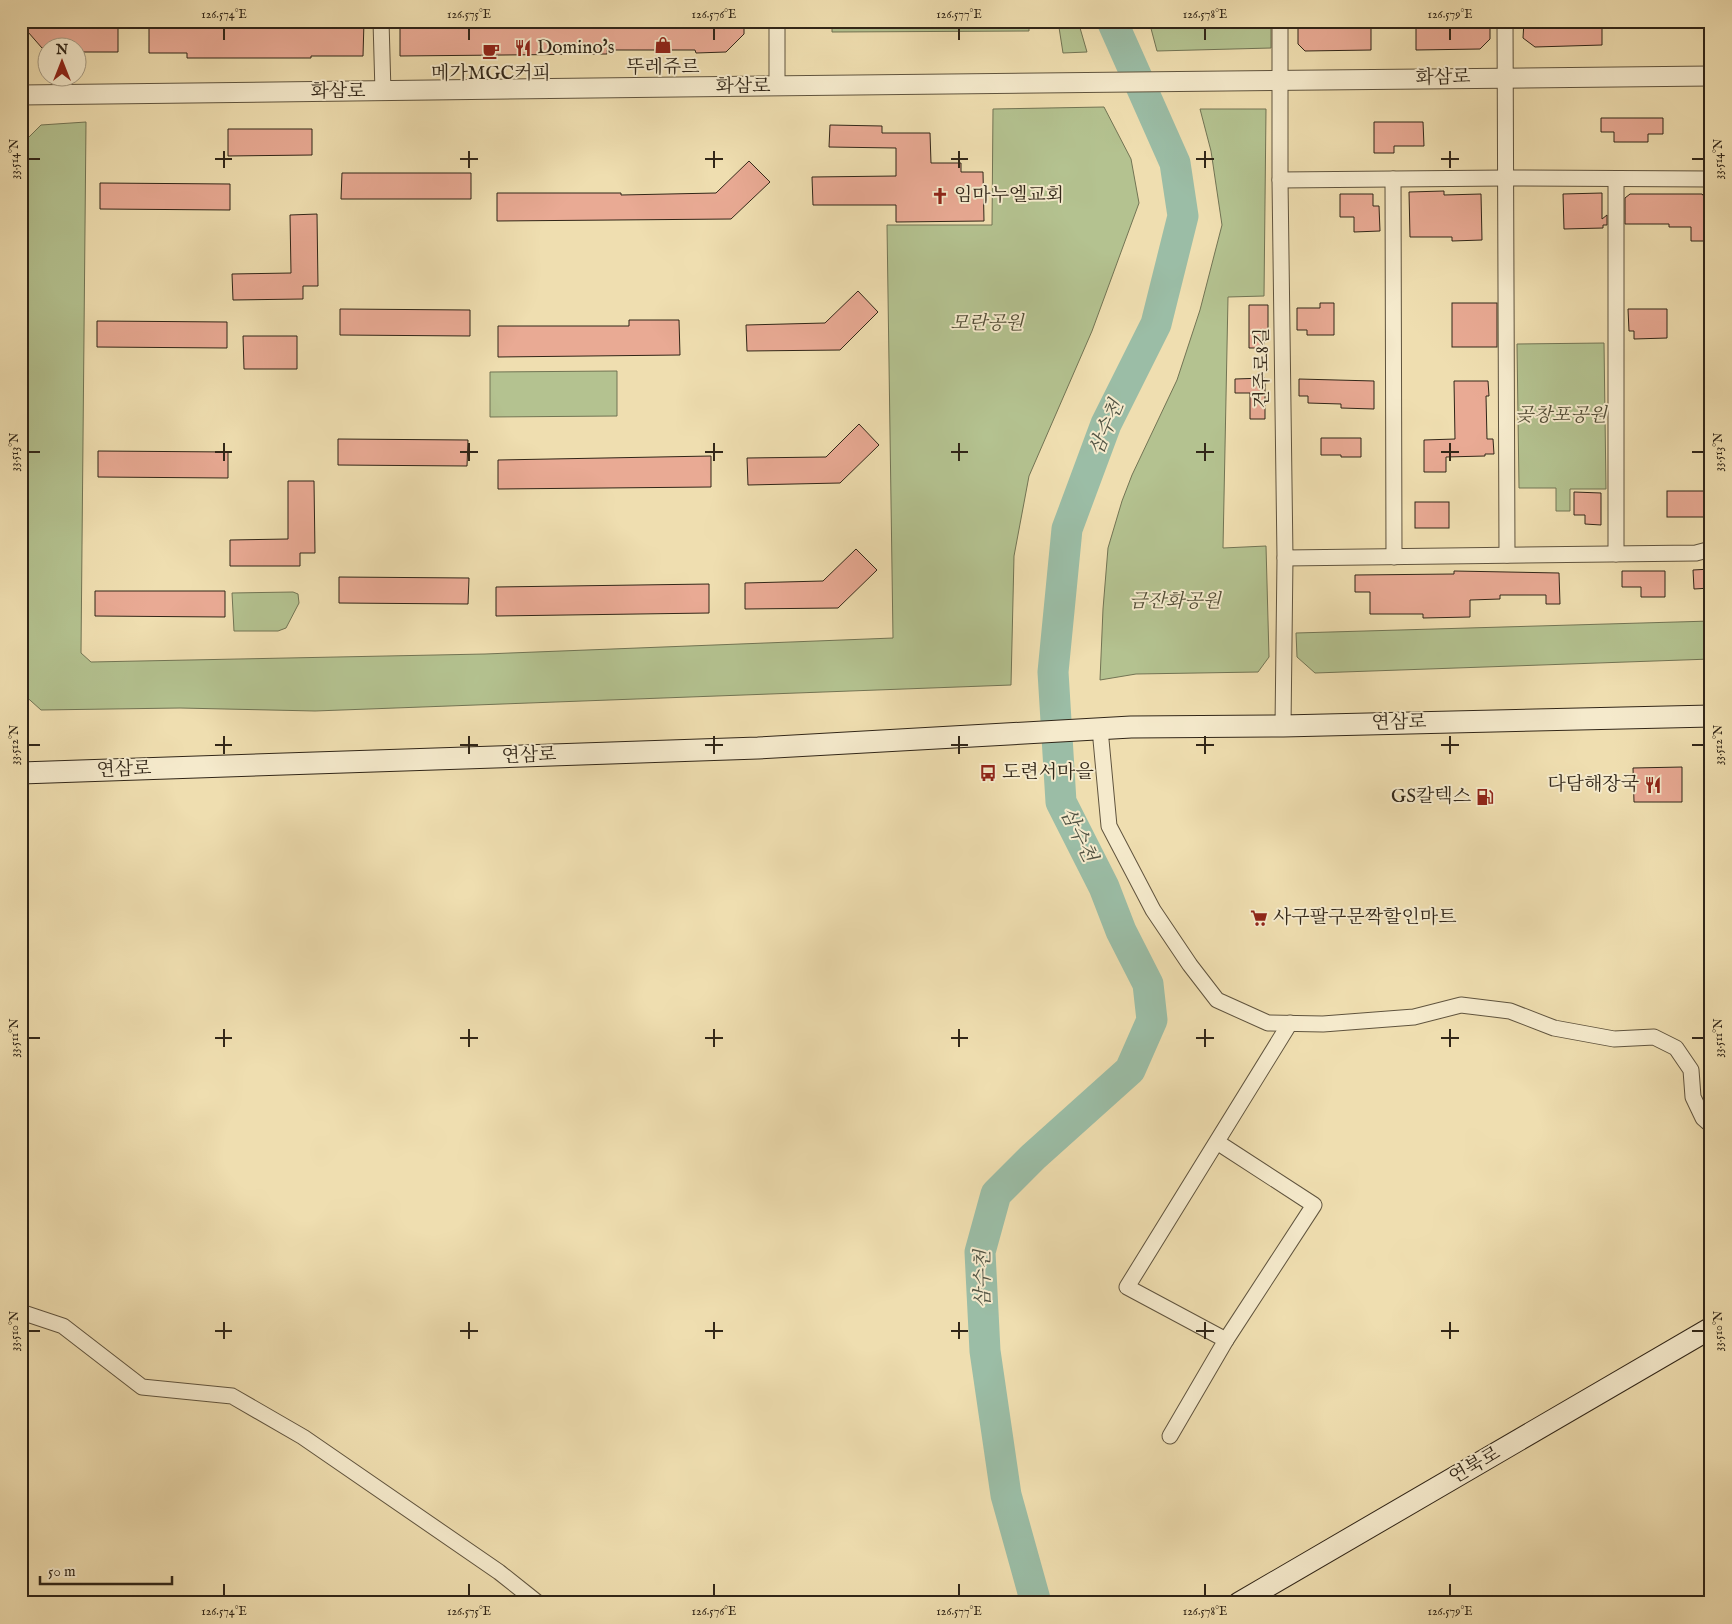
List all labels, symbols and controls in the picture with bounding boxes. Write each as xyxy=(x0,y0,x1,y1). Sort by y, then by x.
text: 126.574°E xyxy=(201,7,247,22)
text: 126.575°E xyxy=(447,7,491,22)
text: 126.576°E xyxy=(692,7,736,22)
text: 126.577°E xyxy=(936,7,982,22)
text: 126.578°E xyxy=(1183,7,1227,22)
text: 126.579°E xyxy=(1427,7,1473,22)
shop icon: 뚜레쥬르 xyxy=(653,35,673,55)
place label: Domino's xyxy=(537,36,614,60)
north arrow xyxy=(38,38,88,88)
restaurant icon: Domino's xyxy=(513,38,533,58)
text: N xyxy=(55,41,68,59)
cafe icon: 메가MGC커피 xyxy=(481,41,501,61)
place label: 뚜레쥬르 xyxy=(626,56,700,80)
place label: 메가MGC커피 xyxy=(431,62,551,86)
street label: 화삼로 xyxy=(1415,66,1471,90)
street label: 화삼로 xyxy=(715,75,771,99)
street label: 화삼로 xyxy=(310,80,366,104)
text: 33.514°N xyxy=(7,138,22,179)
text: 33.514°N xyxy=(1711,138,1726,179)
place label: 임마누엘교회 xyxy=(954,184,1064,208)
church icon: 임마누엘교회 xyxy=(930,186,950,206)
park label: 모란공원 xyxy=(950,312,1025,336)
street label: 건주로8길 xyxy=(1251,328,1275,408)
water label: 삼수천 xyxy=(1084,395,1130,460)
park label: 곶창포공원 xyxy=(1515,404,1609,428)
text: 33.513°N xyxy=(7,432,22,472)
text: 33.513°N xyxy=(1711,432,1726,472)
park label: 금잔화공원 xyxy=(1129,590,1223,614)
street label: 연삼로 xyxy=(1371,711,1427,735)
text: 33.512°N xyxy=(7,724,22,765)
text: 33.512°N xyxy=(1711,724,1726,765)
street label: 연삼로 xyxy=(501,743,557,769)
street label: 연삼로 xyxy=(96,757,152,783)
place label: 도련서마을 xyxy=(1002,761,1094,785)
bus stop icon: 도련서마을 xyxy=(978,763,998,783)
place label: 다담해장국 xyxy=(1547,773,1639,797)
restaurant icon: 다담해장국 xyxy=(1643,775,1663,795)
place label: GS칼텍스 xyxy=(1391,785,1471,809)
fuel station icon: GS칼텍스 xyxy=(1475,787,1495,807)
water label: 삼수천 xyxy=(1054,803,1103,868)
place label: 사구팔구문짝할인마트 xyxy=(1273,906,1457,930)
supermarket icon: 사구팔구문짝할인마트 xyxy=(1249,908,1269,928)
text: 33.511°N xyxy=(7,1018,22,1058)
text: 33.511°N xyxy=(1711,1018,1726,1058)
water label: 삼수천 xyxy=(971,1248,996,1308)
text: 33.510°N xyxy=(7,1310,22,1351)
text: 33.510°N xyxy=(1711,1310,1726,1351)
street label: 연북로 xyxy=(1445,1442,1505,1490)
scale bar xyxy=(40,1554,172,1586)
text: 50 m xyxy=(48,1562,76,1581)
text: 126.574°E xyxy=(201,1604,247,1619)
text: 126.575°E xyxy=(447,1604,491,1619)
text: 126.576°E xyxy=(692,1604,736,1619)
text: 126.577°E xyxy=(936,1604,982,1619)
text: 126.578°E xyxy=(1183,1604,1227,1619)
text: 126.579°E xyxy=(1427,1604,1473,1619)

